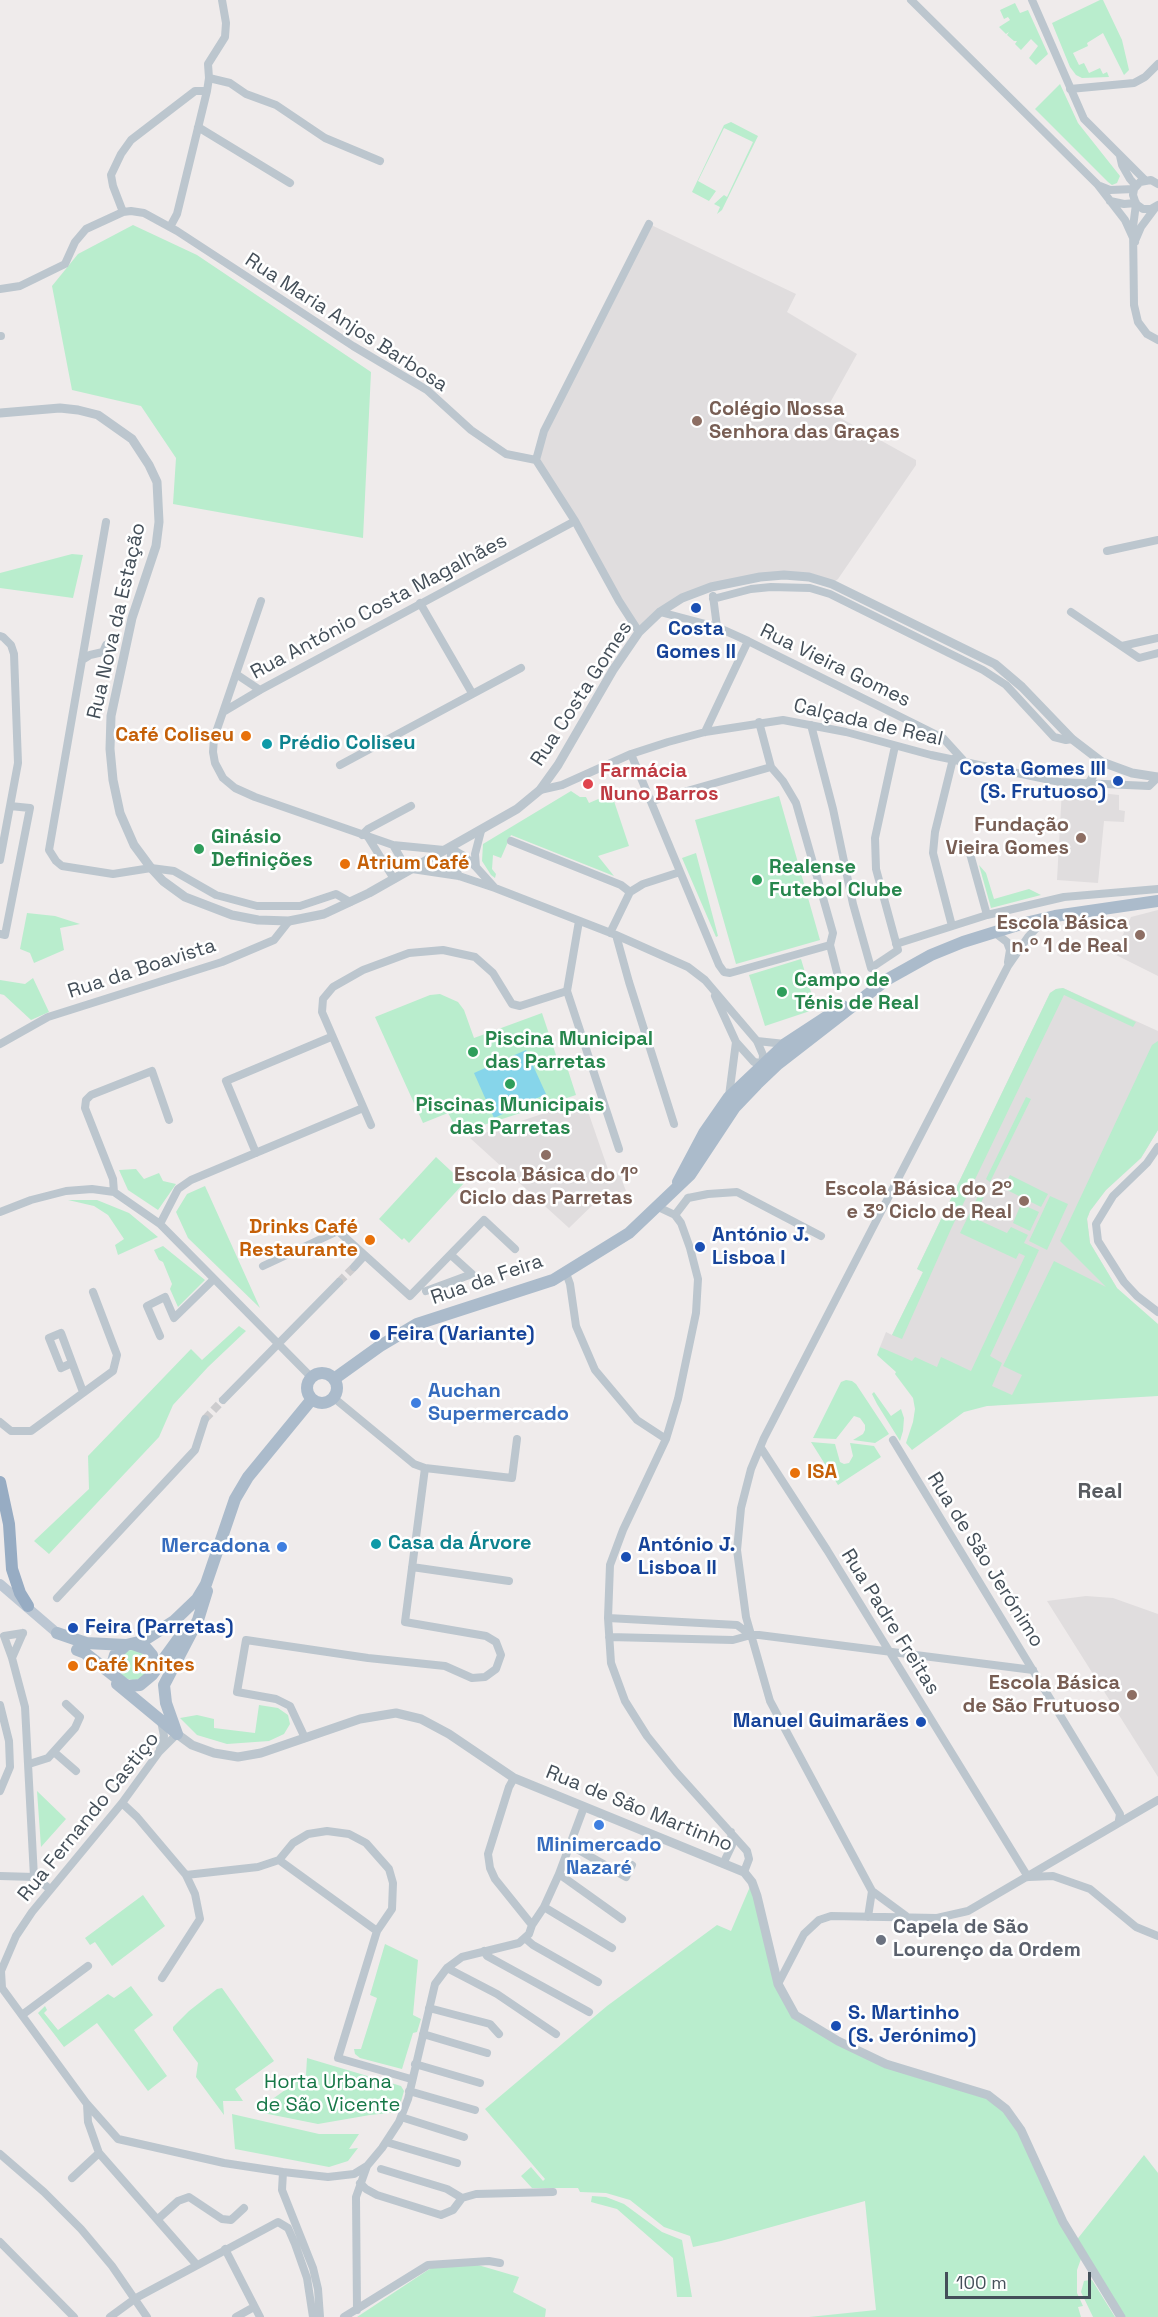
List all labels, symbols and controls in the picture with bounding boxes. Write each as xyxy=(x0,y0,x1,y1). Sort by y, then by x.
street label: Rua Maria Anjos Barbosa xyxy=(240,248,452,398)
place label: Colégio Nossa Senhora das Graças xyxy=(709,398,900,445)
marker: Colégio Nossa Senhora das Graças xyxy=(690,414,704,428)
street label: Rua Nova da Estação xyxy=(83,520,151,722)
street label: Rua António Costa Magalhães xyxy=(247,529,511,685)
marker: Costa Gomes II xyxy=(689,601,703,615)
street label: Rua Costa Gomes xyxy=(526,617,638,771)
place label: Costa Gomes II xyxy=(656,618,736,665)
street label: Rua Vieira Gomes xyxy=(756,619,914,713)
street label: Calçada de Real xyxy=(791,694,945,752)
place label: Café Coliseu xyxy=(115,724,234,748)
marker: Café Coliseu xyxy=(239,729,253,743)
place label: Prédio Coliseu xyxy=(279,732,416,756)
marker: Prédio Coliseu xyxy=(260,737,274,751)
place label: Costa Gomes III (S. Frutuoso) xyxy=(959,758,1106,805)
place label: Farmácia Nuno Barros xyxy=(600,760,718,807)
marker: Costa Gomes III (S. Frutuoso) xyxy=(1111,774,1125,788)
marker: Farmácia Nuno Barros xyxy=(581,777,595,791)
place label: Fundação Vieira Gomes xyxy=(946,814,1069,861)
place label: Ginásio Definições xyxy=(211,826,313,873)
marker: Fundação Vieira Gomes xyxy=(1074,831,1088,845)
marker: Ginásio Definições xyxy=(192,842,206,856)
place label: Atrium Café xyxy=(357,852,470,876)
place label: Realense Futebol Clube xyxy=(769,856,903,903)
marker: Atrium Café xyxy=(338,857,352,871)
marker: Realense Futebol Clube xyxy=(750,873,764,887)
place label: Escola Básica n.º 1 de Real xyxy=(997,912,1128,959)
marker: Escola Básica n.º 1 de Real xyxy=(1133,928,1147,942)
street label: Rua da Boavista xyxy=(65,934,219,1004)
place label: Campo de Ténis de Real xyxy=(794,969,919,1016)
marker: Campo de Ténis de Real xyxy=(775,985,789,999)
place label: Piscina Municipal das Parretas xyxy=(485,1028,653,1075)
marker: Piscina Municipal das Parretas xyxy=(466,1045,480,1059)
marker: Piscinas Municipais das Parretas xyxy=(503,1077,517,1091)
place label: Piscinas Municipais das Parretas xyxy=(415,1094,605,1141)
marker: Escola Básica do 1º Ciclo das Parretas xyxy=(539,1148,553,1162)
place label: Escola Básica do 1º Ciclo das Parretas xyxy=(454,1164,638,1211)
place label: Escola Básica do 2º e 3º Ciclo de Real xyxy=(825,1178,1012,1225)
marker: Escola Básica do 2º e 3º Ciclo de Real xyxy=(1017,1194,1031,1208)
place label: Drinks Café Restaurante xyxy=(239,1216,358,1263)
place label: António J. Lisboa I xyxy=(712,1224,810,1271)
marker: Drinks Café Restaurante xyxy=(363,1233,377,1247)
marker: António J. Lisboa I xyxy=(693,1240,707,1254)
street label: Rua da Feira xyxy=(428,1250,546,1310)
place label: Feira (Variante) xyxy=(387,1323,535,1347)
marker: Feira (Variante) xyxy=(368,1328,382,1342)
place label: Auchan Supermercado xyxy=(428,1380,569,1427)
marker: Auchan Supermercado xyxy=(409,1396,423,1410)
place label: ISA xyxy=(807,1461,837,1485)
marker: ISA xyxy=(788,1466,802,1480)
street label: Rua de São Jerónimo xyxy=(921,1468,1049,1652)
district label: Real xyxy=(1077,1479,1123,1505)
place label: Casa da Árvore xyxy=(388,1532,531,1556)
place label: António J. Lisboa II xyxy=(638,1534,736,1581)
place label: Mercadona xyxy=(161,1535,270,1559)
marker: Casa da Árvore xyxy=(369,1537,383,1551)
marker: Mercadona xyxy=(275,1540,289,1554)
street label: Rua Padre Freitas xyxy=(835,1545,945,1699)
marker: António J. Lisboa II xyxy=(619,1550,633,1564)
place label: Feira (Parretas) xyxy=(85,1616,234,1640)
marker: Feira (Parretas) xyxy=(66,1621,80,1635)
place label: Café Knites xyxy=(85,1654,195,1678)
marker: Café Knites xyxy=(66,1659,80,1673)
place label: Escola Básica de São Frutuoso xyxy=(963,1672,1120,1719)
marker: Escola Básica de São Frutuoso xyxy=(1125,1688,1139,1702)
place label: Manuel Guimarães xyxy=(733,1710,909,1734)
marker: Manuel Guimarães xyxy=(914,1715,928,1729)
street label: Rua Fernando Castiço xyxy=(13,1727,165,1907)
street label: Rua de São Martinho xyxy=(542,1760,736,1858)
marker: Minimercado Nazaré xyxy=(592,1818,606,1832)
place label: Minimercado Nazaré xyxy=(537,1834,661,1881)
place label: Capela de São Lourenço da Ordem xyxy=(893,1916,1081,1963)
marker: Capela de São Lourenço da Ordem xyxy=(874,1933,888,1947)
place label: S. Martinho (S. Jerónimo) xyxy=(848,2002,976,2049)
marker: S. Martinho (S. Jerónimo) xyxy=(829,2019,843,2033)
park label: Horta Urbana de São Vicente xyxy=(256,2071,400,2118)
scale bar xyxy=(948,2260,1094,2298)
text: 100 m xyxy=(956,2271,1007,2294)

